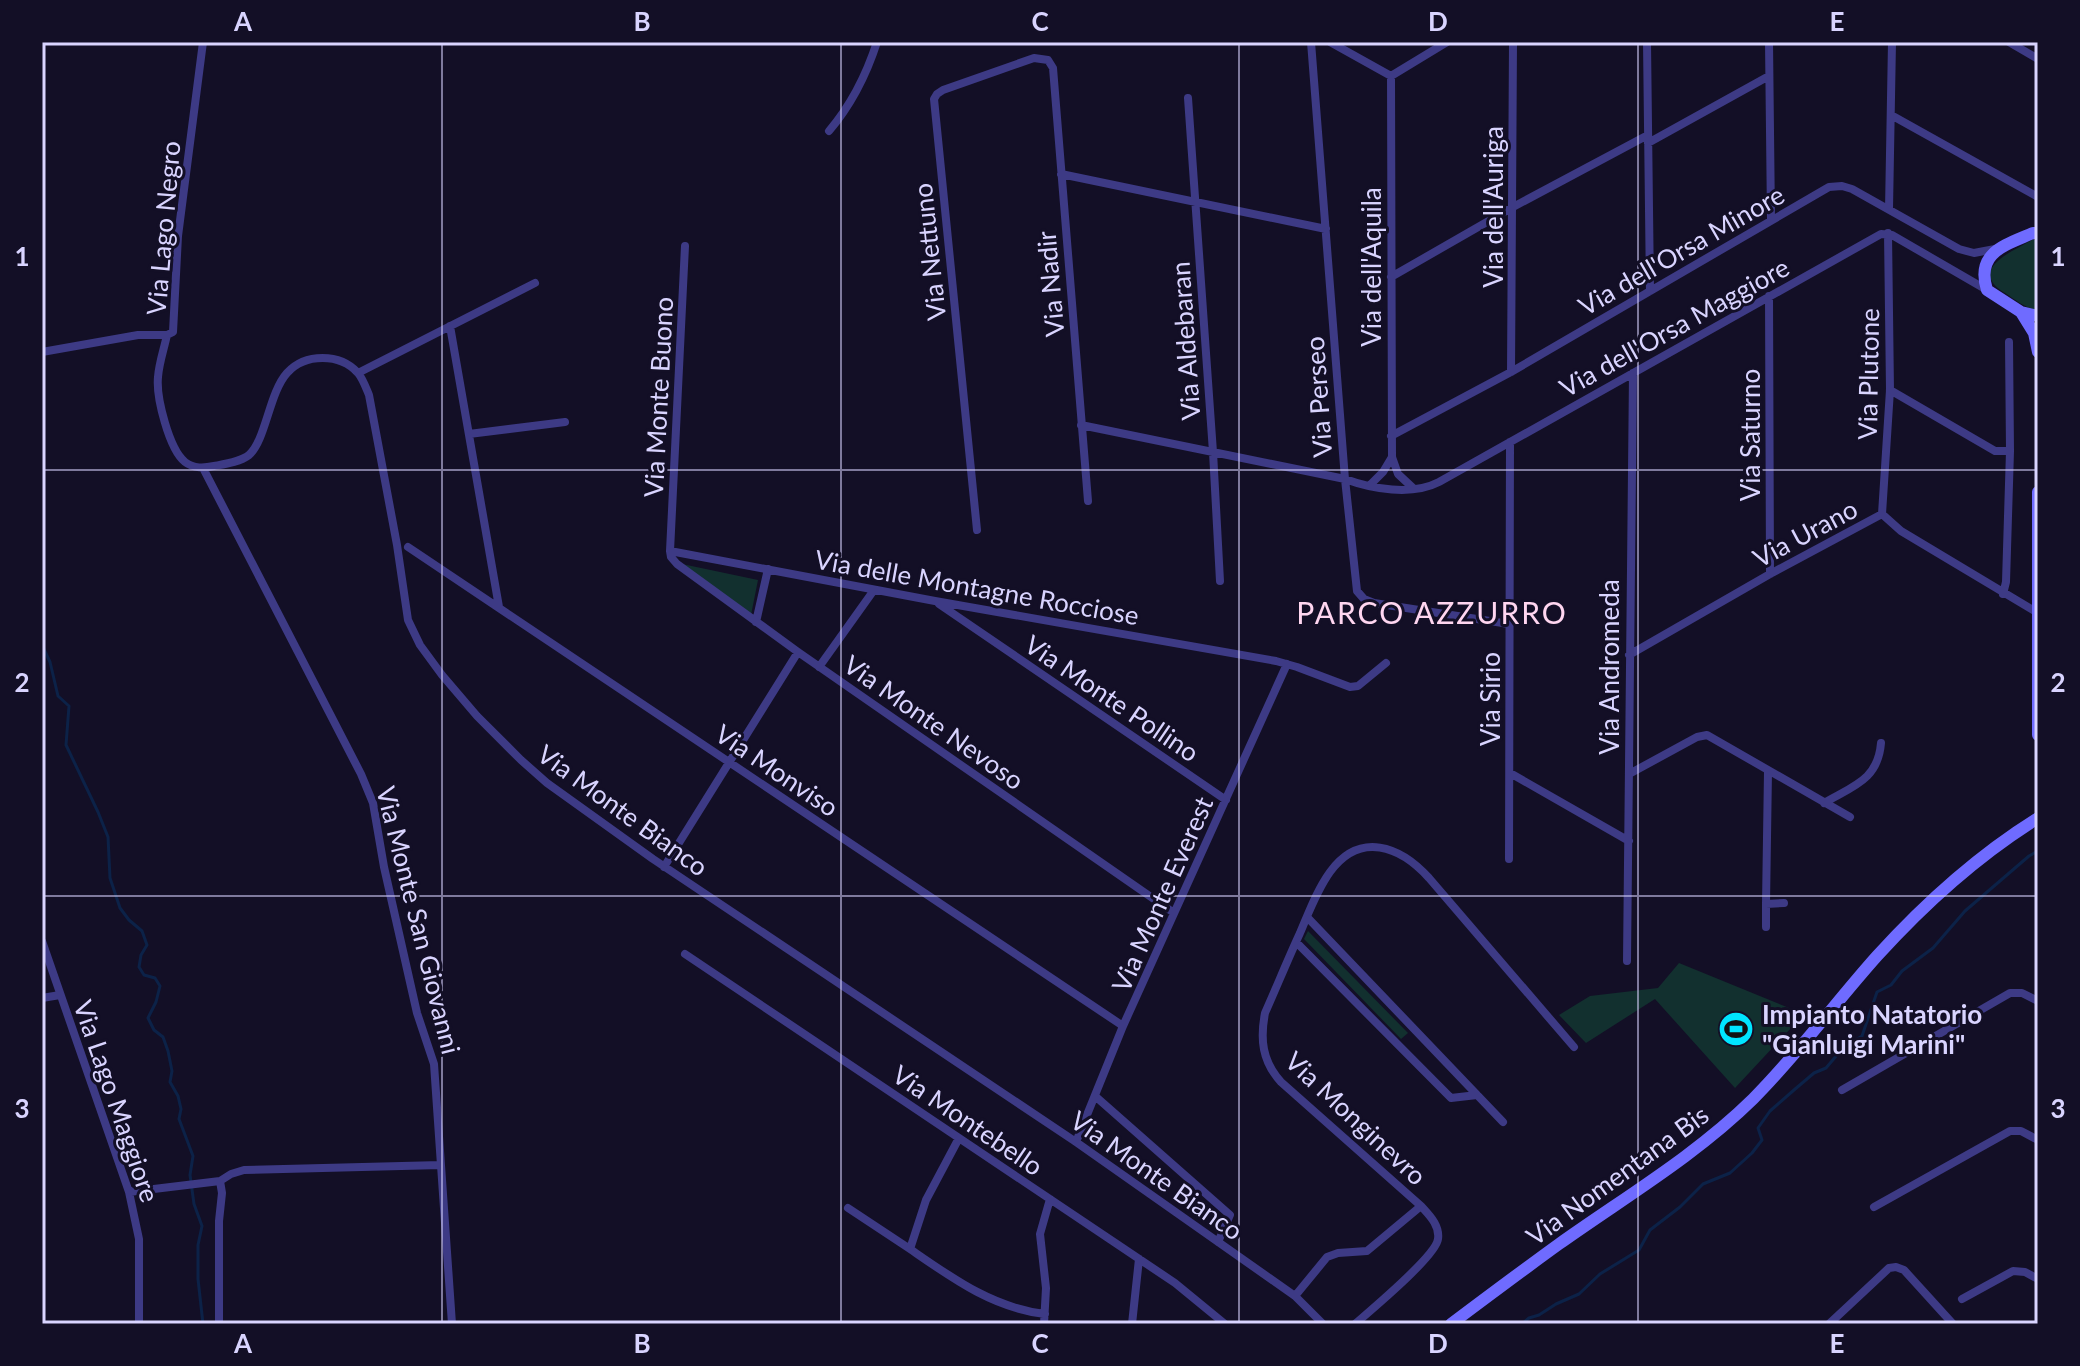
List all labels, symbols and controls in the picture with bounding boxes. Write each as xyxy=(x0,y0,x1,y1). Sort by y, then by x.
text: A xyxy=(233,5,253,37)
text: B xyxy=(633,5,651,37)
text: C xyxy=(1031,5,1049,37)
text: D xyxy=(1428,5,1448,37)
text: E xyxy=(1830,5,1844,37)
street label: Via dell'Auriga xyxy=(1477,126,1509,288)
street label: Via Lago Negro xyxy=(139,140,187,316)
street label: Via dell'Orsa Minore xyxy=(1572,178,1790,322)
street label: Via Nettuno xyxy=(906,182,952,322)
street label: Via dell'Aquila xyxy=(1355,187,1387,347)
street label: Via Nadir xyxy=(1029,229,1071,338)
text: 1 xyxy=(14,240,30,272)
text: 1 xyxy=(2050,240,2066,272)
street label: Via dell'Orsa Maggiore xyxy=(1554,251,1794,403)
street label: Via Aldebaran xyxy=(1164,261,1206,421)
street label: Via Monte Buono xyxy=(637,296,679,498)
street label: Via Plutone xyxy=(1851,308,1885,440)
street label: Via Perseo xyxy=(1298,335,1338,459)
street label: Via Saturno xyxy=(1734,369,1766,501)
street label: Via Urano xyxy=(1747,492,1863,574)
street label: Via delle Montagne Rocciose xyxy=(812,543,1142,631)
street label: Via Andromeda xyxy=(1593,579,1625,755)
district label: PARCO AZZURRO xyxy=(1296,594,1568,630)
street label: Via Monte Pollino xyxy=(1019,628,1205,768)
street label: Via Monte Nevoso xyxy=(838,648,1030,796)
street label: Via Sirio xyxy=(1474,652,1506,746)
text: 2 xyxy=(14,666,30,698)
text: 2 xyxy=(2050,666,2066,698)
street label: Via Monviso xyxy=(709,717,845,823)
street label: Via Monte Bianco xyxy=(531,737,715,883)
street label: Via Monte San Giovanni xyxy=(370,783,468,1057)
street label: Via Monte Everest xyxy=(1105,791,1220,997)
street label: Via Lago Maggiore xyxy=(67,996,167,1206)
place label: Impianto Natatorio "Gianluigi Marini" xyxy=(1762,998,1982,1060)
sports icon: Impianto Natatorio "Gianluigi Marini" xyxy=(1717,1010,1755,1048)
street label: Via Monginevro xyxy=(1279,1045,1433,1191)
street label: Via Montebello xyxy=(887,1058,1049,1182)
text: 3 xyxy=(14,1092,30,1124)
text: 3 xyxy=(2050,1092,2066,1124)
street label: Via Nomentana Bis xyxy=(1520,1098,1714,1252)
street label: Via Monte Bianco xyxy=(1065,1104,1249,1246)
text: A xyxy=(233,1327,253,1359)
text: B xyxy=(633,1327,651,1359)
text: C xyxy=(1031,1327,1049,1359)
text: D xyxy=(1428,1327,1448,1359)
text: E xyxy=(1830,1327,1844,1359)

